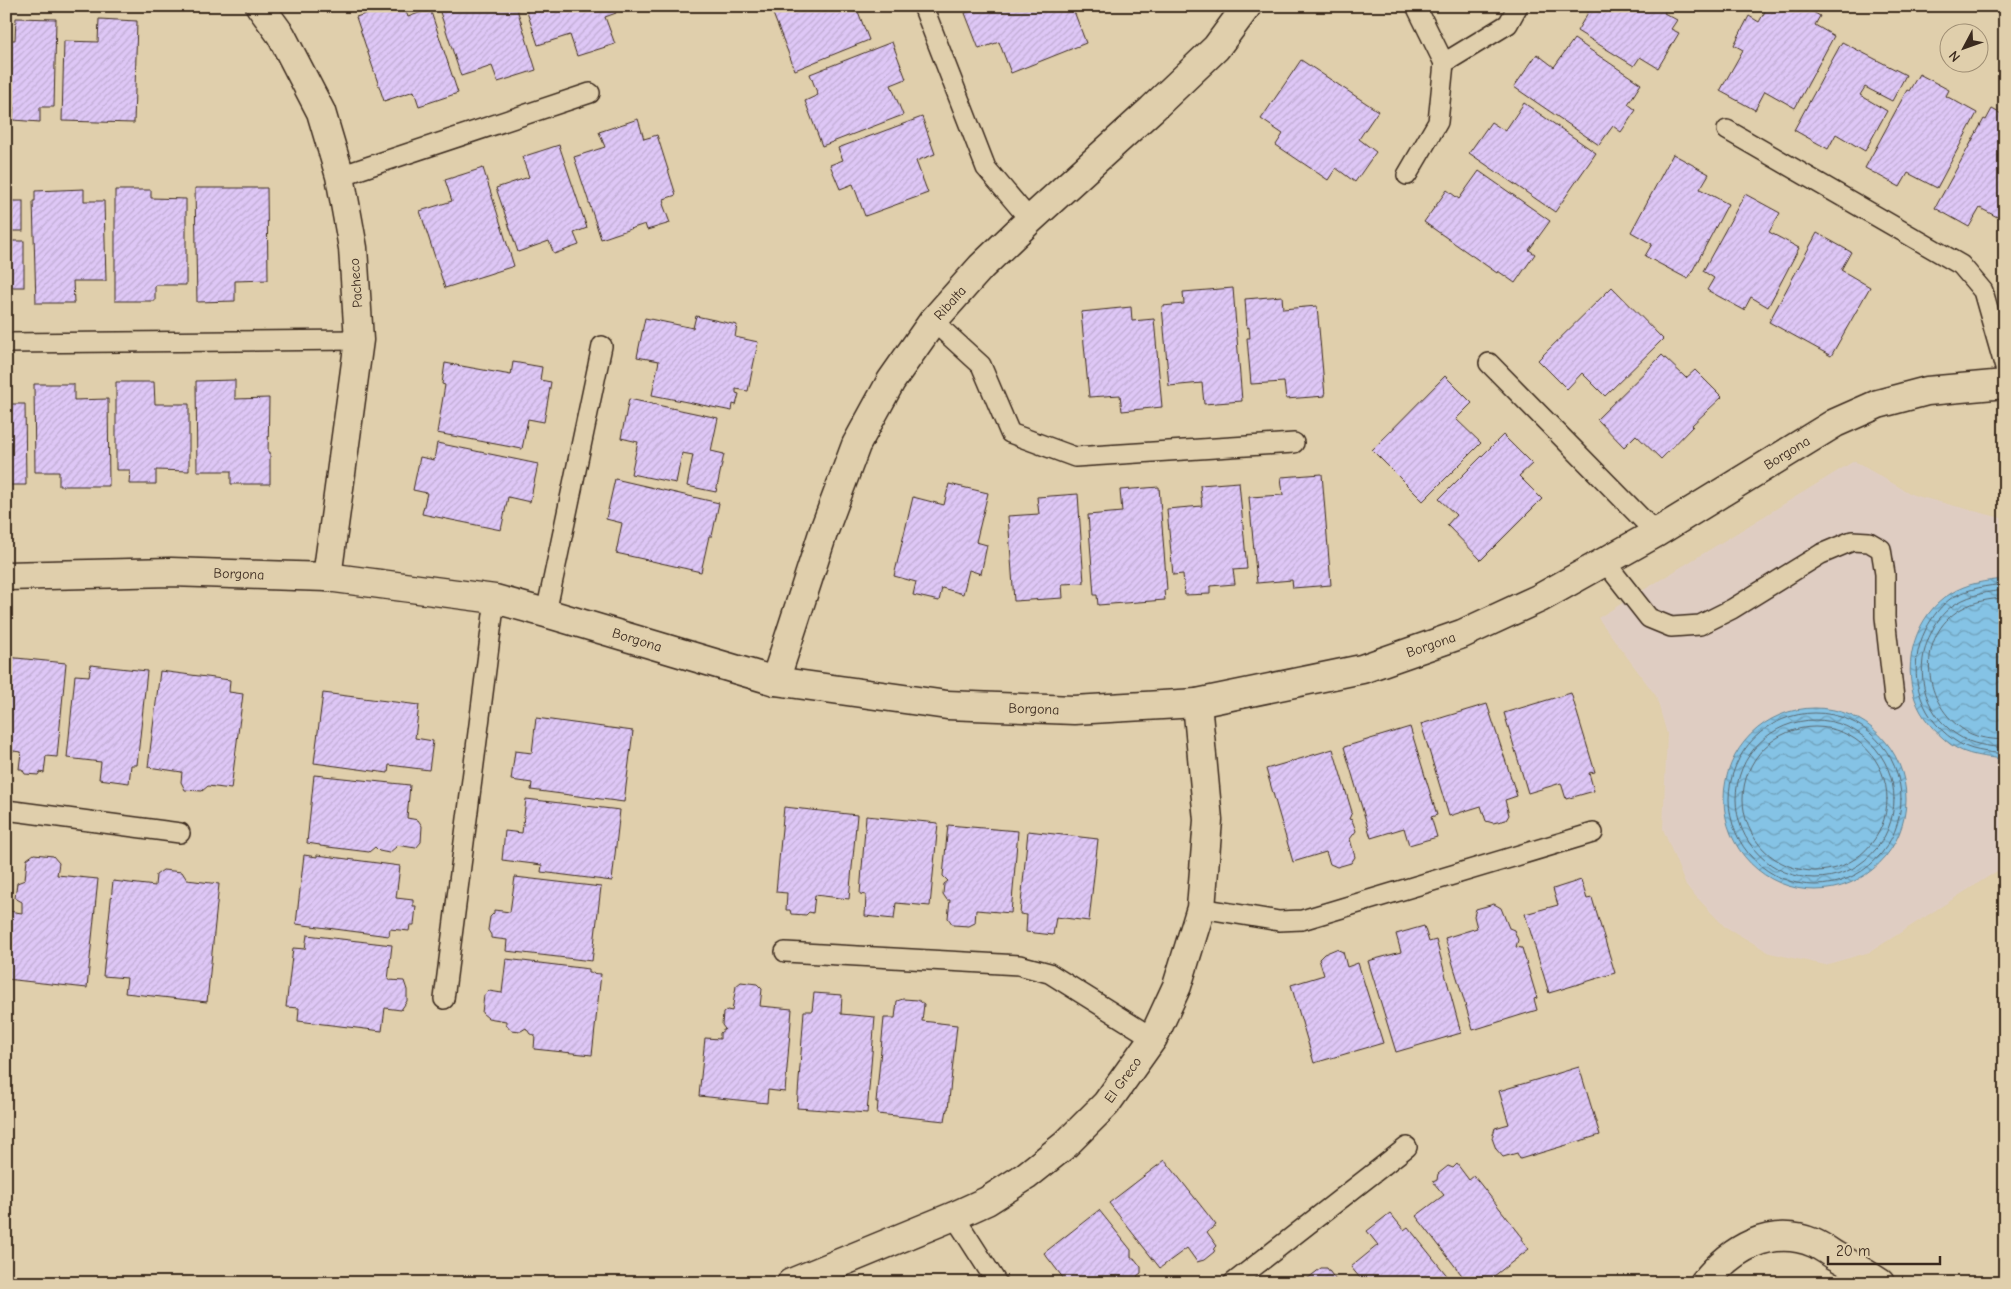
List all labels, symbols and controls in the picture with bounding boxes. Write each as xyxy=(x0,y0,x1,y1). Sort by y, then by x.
north arrow xyxy=(1938,22,1988,72)
text: N xyxy=(1945,47,1964,65)
street label: Pacheco xyxy=(346,258,366,308)
street label: Ribalta xyxy=(930,282,970,324)
street label: Borgona xyxy=(1761,432,1813,474)
street label: Borgona xyxy=(213,565,265,583)
street label: Borgona xyxy=(610,624,664,656)
street label: Borgona xyxy=(1404,629,1458,661)
street label: Borgona xyxy=(1008,700,1060,718)
street label: El Greco xyxy=(1101,1054,1145,1106)
scale bar xyxy=(1828,1234,1941,1266)
text: 20 m xyxy=(1836,1242,1870,1260)

